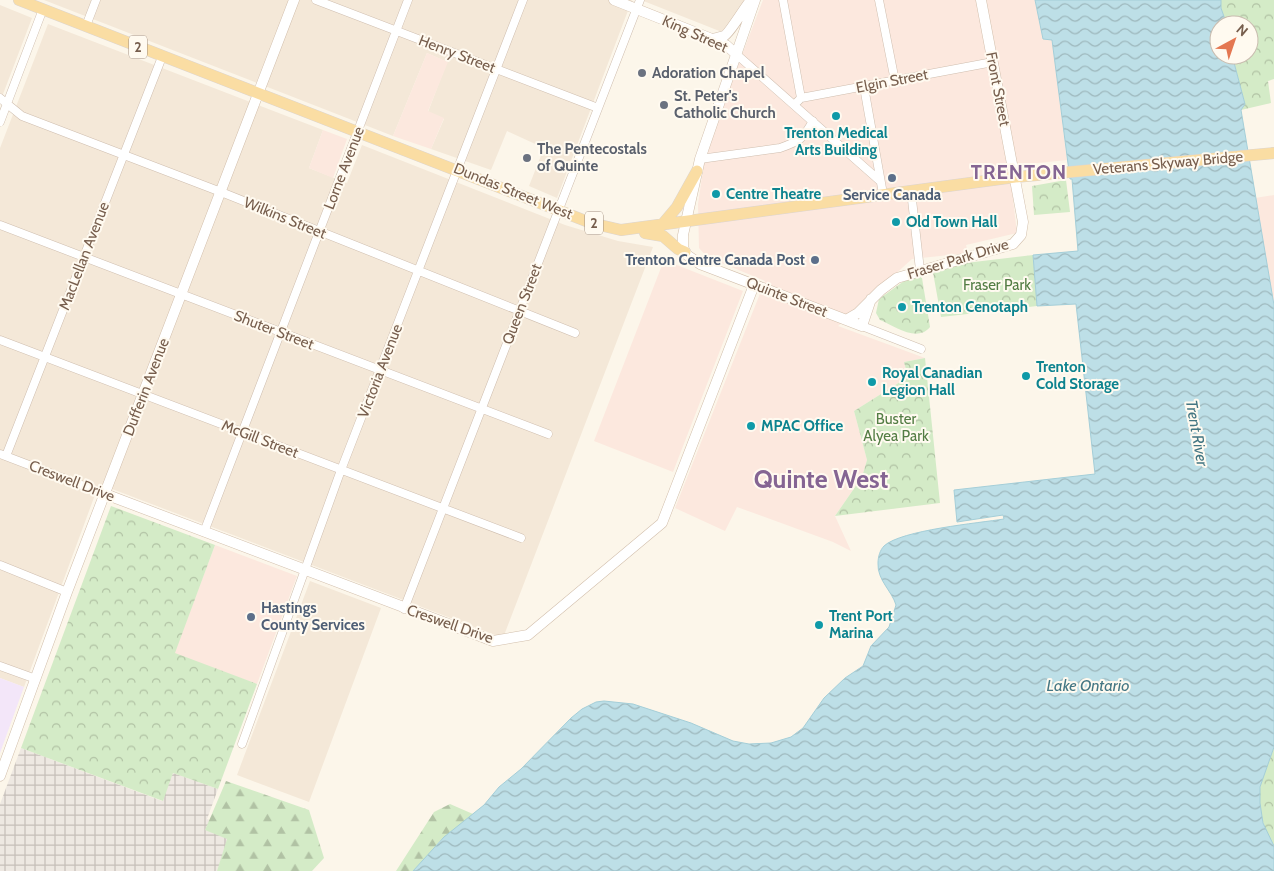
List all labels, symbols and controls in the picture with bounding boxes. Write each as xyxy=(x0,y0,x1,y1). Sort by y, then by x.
street label: King Street xyxy=(659,12,731,56)
north arrow xyxy=(1209,15,1259,65)
text: N xyxy=(1233,20,1252,40)
street label: Henry Street xyxy=(416,31,498,77)
road number: 2 xyxy=(129,36,147,58)
street label: Front Street xyxy=(982,50,1014,128)
place label: Adoration Chapel xyxy=(652,64,765,82)
street label: Elgin Street xyxy=(854,65,930,97)
marker: Adoration Chapel xyxy=(636,67,648,79)
place label: St. Peter's Catholic Church xyxy=(674,87,776,122)
marker: St. Peter's Catholic Church xyxy=(658,99,670,111)
marker: Trenton Medical Arts Building xyxy=(830,110,842,122)
street label: Lorne Avenue xyxy=(320,124,368,212)
place label: Trenton Medical Arts Building xyxy=(784,124,888,159)
place label: The Pentecostals of Quinte xyxy=(537,140,647,175)
street label: Veterans Skyway Bridge xyxy=(1092,147,1244,179)
marker: The Pentecostals of Quinte xyxy=(521,152,533,164)
street label: Dundas Street West xyxy=(451,159,575,223)
district label: TRENTON xyxy=(971,160,1067,184)
marker: Service Canada xyxy=(886,172,898,184)
place label: Centre Theatre xyxy=(726,185,822,203)
place label: Service Canada xyxy=(843,186,942,204)
marker: Centre Theatre xyxy=(710,188,722,200)
street label: Wilkins Street xyxy=(241,193,329,243)
street label: MacLellan Avenue xyxy=(55,199,113,313)
road number: 2 xyxy=(585,212,603,234)
place label: Old Town Hall xyxy=(906,213,998,231)
marker: Old Town Hall xyxy=(890,216,902,228)
street label: Fraser Park Drive xyxy=(905,235,1011,283)
place label: Trenton Centre Canada Post xyxy=(625,251,805,269)
marker: Trenton Centre Canada Post xyxy=(809,254,821,266)
street label: Queen Street xyxy=(498,261,546,347)
street label: Quinte Street xyxy=(744,273,830,321)
park label: Fraser Park xyxy=(963,276,1031,294)
place label: Trenton Cenotaph xyxy=(912,298,1028,316)
marker: Trenton Cenotaph xyxy=(896,301,908,313)
street label: Shuter Street xyxy=(232,307,316,353)
street label: Victoria Avenue xyxy=(354,321,406,420)
street label: Dufferin Avenue xyxy=(119,335,173,438)
place label: Trenton Cold Storage xyxy=(1036,358,1119,393)
place label: Royal Canadian Legion Hall xyxy=(882,364,983,399)
marker: Trenton Cold Storage xyxy=(1020,370,1032,382)
marker: Royal Canadian Legion Hall xyxy=(866,376,878,388)
water label: Trent River xyxy=(1182,398,1212,469)
park label: Buster Alyea Park xyxy=(863,410,929,445)
street label: McGill Street xyxy=(219,416,301,462)
place label: MPAC Office xyxy=(761,417,844,435)
marker: MPAC Office xyxy=(745,420,757,432)
street label: Creswell Drive xyxy=(27,456,118,506)
district label: Quinte West xyxy=(754,464,889,494)
place label: Hastings County Services xyxy=(261,599,365,634)
street label: Creswell Drive xyxy=(404,601,496,647)
place label: Trent Port Marina xyxy=(829,607,893,642)
marker: Hastings County Services xyxy=(245,611,257,623)
marker: Trent Port Marina xyxy=(813,619,825,631)
water label: Lake Ontario xyxy=(1047,676,1129,695)

